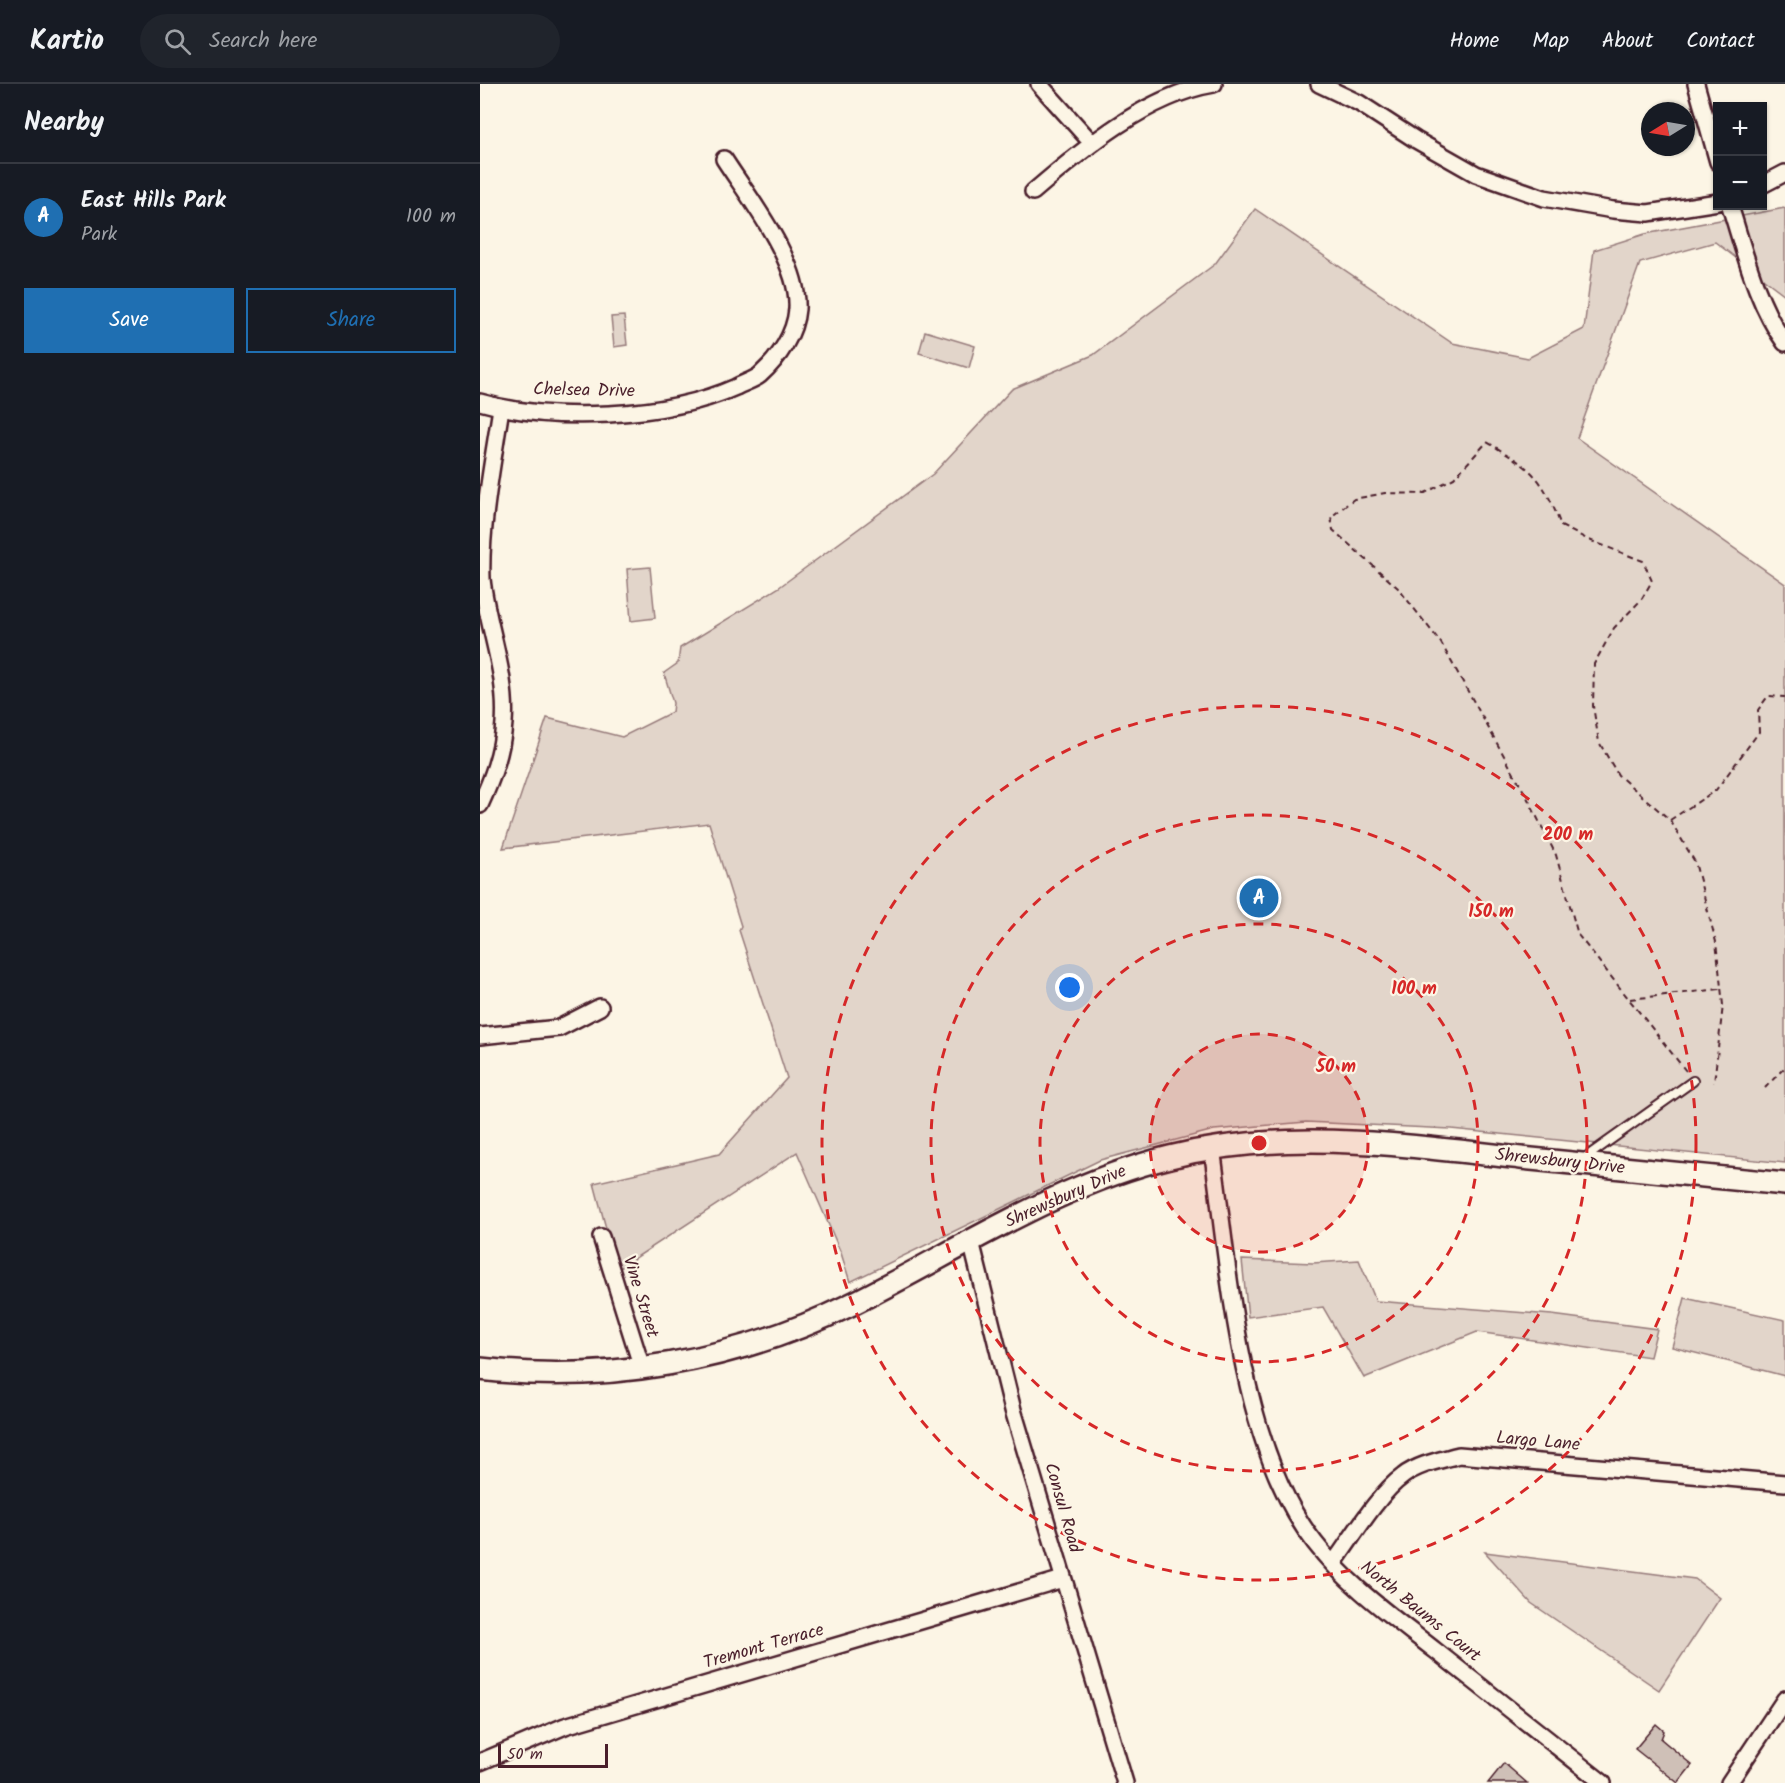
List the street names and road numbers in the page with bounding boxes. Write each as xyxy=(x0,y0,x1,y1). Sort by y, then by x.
street label: Chelsea Drive xyxy=(533,376,635,406)
street label: Shrewsbury Drive xyxy=(1494,1141,1626,1183)
street label: Shrewsbury Drive xyxy=(1001,1157,1131,1237)
street label: Vine Street xyxy=(614,1252,667,1343)
street label: Largo Lane xyxy=(1495,1424,1581,1460)
street label: Consul Road xyxy=(1035,1460,1089,1557)
street label: North Baums Court xyxy=(1353,1554,1488,1671)
street label: Tremont Terrace xyxy=(700,1616,828,1678)

